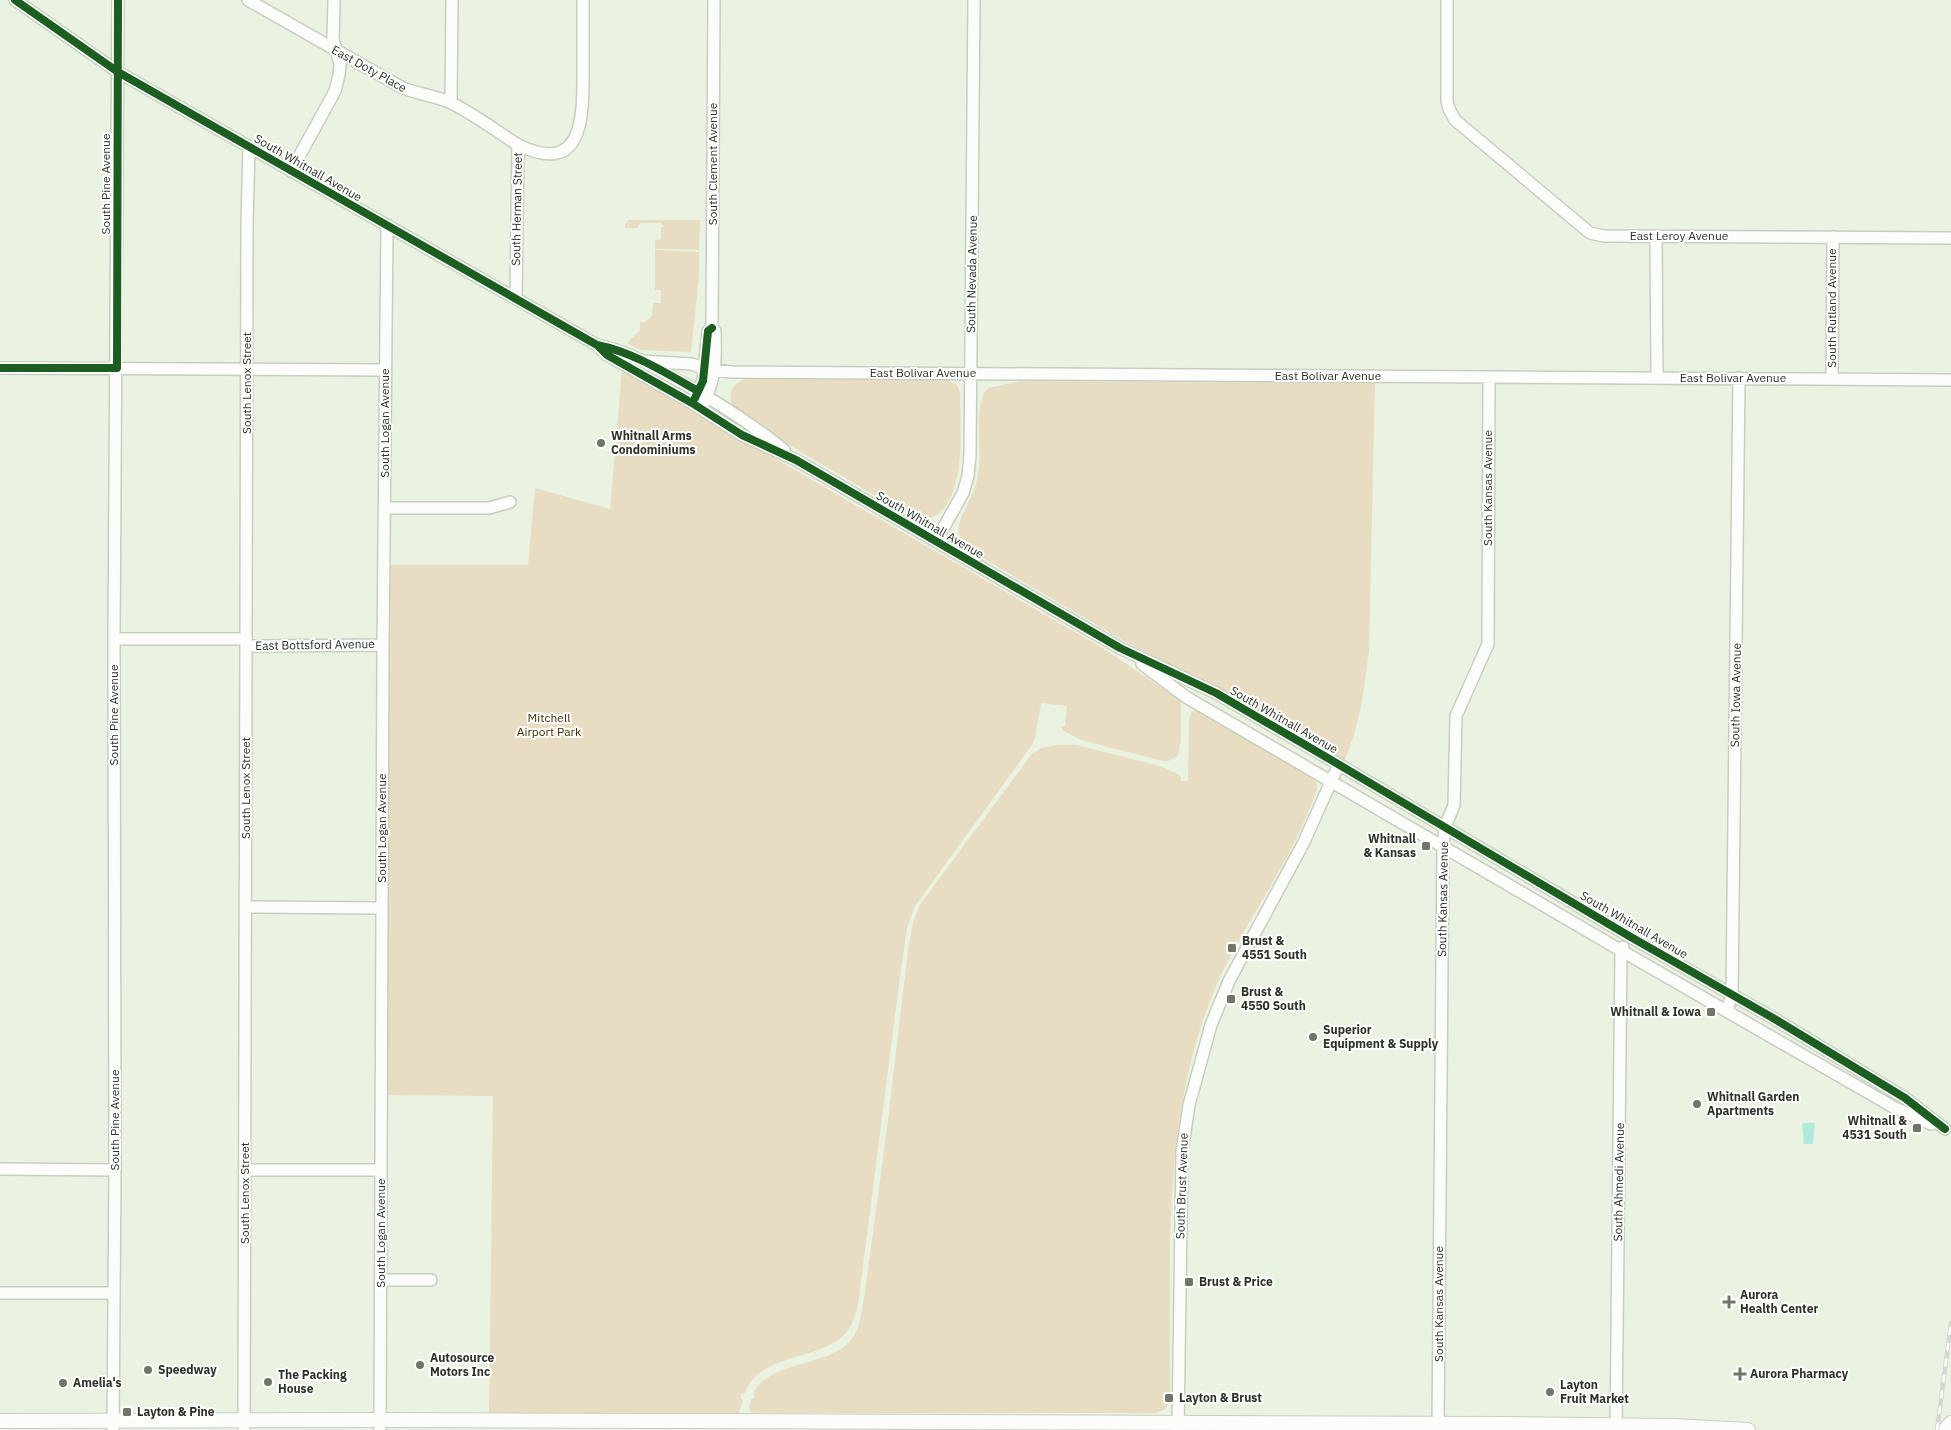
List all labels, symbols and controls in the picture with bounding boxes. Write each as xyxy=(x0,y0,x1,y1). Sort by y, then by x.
street label: East Doty Place xyxy=(329,42,410,96)
street label: South Clement Avenue xyxy=(705,102,720,225)
street label: South Whitnall Avenue xyxy=(252,131,365,205)
street label: South Pine Avenue xyxy=(98,133,113,234)
street label: South Herman Street xyxy=(508,152,525,266)
street label: South Nevada Avenue xyxy=(963,215,980,333)
street label: East Leroy Avenue xyxy=(1630,228,1729,243)
street label: South Rutland Avenue xyxy=(1824,248,1839,368)
street label: South Lenox Street xyxy=(239,332,254,434)
street label: East Bolivar Avenue xyxy=(870,365,977,380)
street label: South Logan Avenue xyxy=(377,368,392,478)
street label: East Bolivar Avenue xyxy=(1275,368,1382,383)
street label: East Bolivar Avenue xyxy=(1680,370,1787,385)
place label: Whitnall Arms Condominiums xyxy=(611,428,695,457)
street label: South Kansas Avenue xyxy=(1480,430,1495,546)
marker: Whitnall Arms Condominiums xyxy=(595,437,607,449)
street label: South Whitnall Avenue xyxy=(874,488,987,562)
street label: East Bottsford Avenue xyxy=(255,636,375,653)
street label: South Iowa Avenue xyxy=(1727,642,1744,747)
street label: South Pine Avenue xyxy=(106,664,121,765)
street label: South Whitnall Avenue xyxy=(1228,683,1341,757)
park label: Mitchell Airport Park xyxy=(517,710,582,739)
street label: South Lenox Street xyxy=(238,737,253,839)
street label: South Logan Avenue xyxy=(374,773,389,883)
place label: Whitnall & Kansas xyxy=(1363,831,1416,860)
marker: Whitnall & Kansas xyxy=(1420,840,1432,852)
street label: South Kansas Avenue xyxy=(1434,840,1451,957)
street label: South Whitnall Avenue xyxy=(1578,888,1691,962)
place label: Brust & 4551 South xyxy=(1242,933,1307,962)
marker: Brust & 4551 South xyxy=(1226,942,1238,954)
place label: Brust & 4550 South xyxy=(1241,984,1306,1013)
marker: Brust & 4550 South xyxy=(1225,993,1237,1005)
place label: Whitnall & Iowa xyxy=(1610,1004,1701,1019)
marker: Whitnall & Iowa xyxy=(1705,1006,1717,1018)
place label: Superior Equipment & Supply xyxy=(1323,1022,1439,1051)
marker: Superior Equipment & Supply xyxy=(1307,1031,1319,1043)
street label: South Pine Avenue xyxy=(107,1069,122,1170)
place label: Whitnall Garden Apartments xyxy=(1707,1089,1799,1118)
marker: Whitnall Garden Apartments xyxy=(1691,1098,1703,1110)
place label: Whitnall & 4531 South xyxy=(1842,1113,1907,1142)
street label: South Ahmedi Avenue xyxy=(1610,1122,1627,1242)
marker: Whitnall & 4531 South xyxy=(1911,1122,1923,1134)
street label: South Brust Avenue xyxy=(1172,1132,1191,1239)
street label: South Lenox Street xyxy=(237,1142,252,1244)
street label: South Logan Avenue xyxy=(373,1178,388,1288)
street label: South Kansas Avenue xyxy=(1431,1246,1446,1362)
place label: Brust & Price xyxy=(1199,1274,1273,1289)
marker: Brust & Price xyxy=(1183,1276,1195,1288)
place label: Aurora Health Center xyxy=(1740,1287,1818,1316)
marker: Aurora Health Center xyxy=(1722,1295,1736,1309)
place label: Autosource Motors Inc xyxy=(430,1350,495,1379)
marker: Autosource Motors Inc xyxy=(414,1359,426,1371)
place label: Speedway xyxy=(158,1362,217,1377)
marker: Speedway xyxy=(142,1364,154,1376)
place label: Aurora Pharmacy xyxy=(1750,1366,1849,1381)
place label: The Packing House xyxy=(278,1367,347,1396)
marker: Aurora Pharmacy xyxy=(1734,1368,1746,1380)
place label: Amelia's xyxy=(73,1375,122,1390)
marker: The Packing House xyxy=(262,1376,274,1388)
marker: Amelia's xyxy=(57,1377,69,1389)
place label: Layton Fruit Market xyxy=(1560,1377,1629,1406)
marker: Layton Fruit Market xyxy=(1544,1386,1556,1398)
place label: Layton & Brust xyxy=(1179,1390,1262,1405)
marker: Layton & Brust xyxy=(1163,1392,1175,1404)
place label: Layton & Pine xyxy=(137,1404,215,1419)
marker: Layton & Pine xyxy=(121,1406,133,1418)

